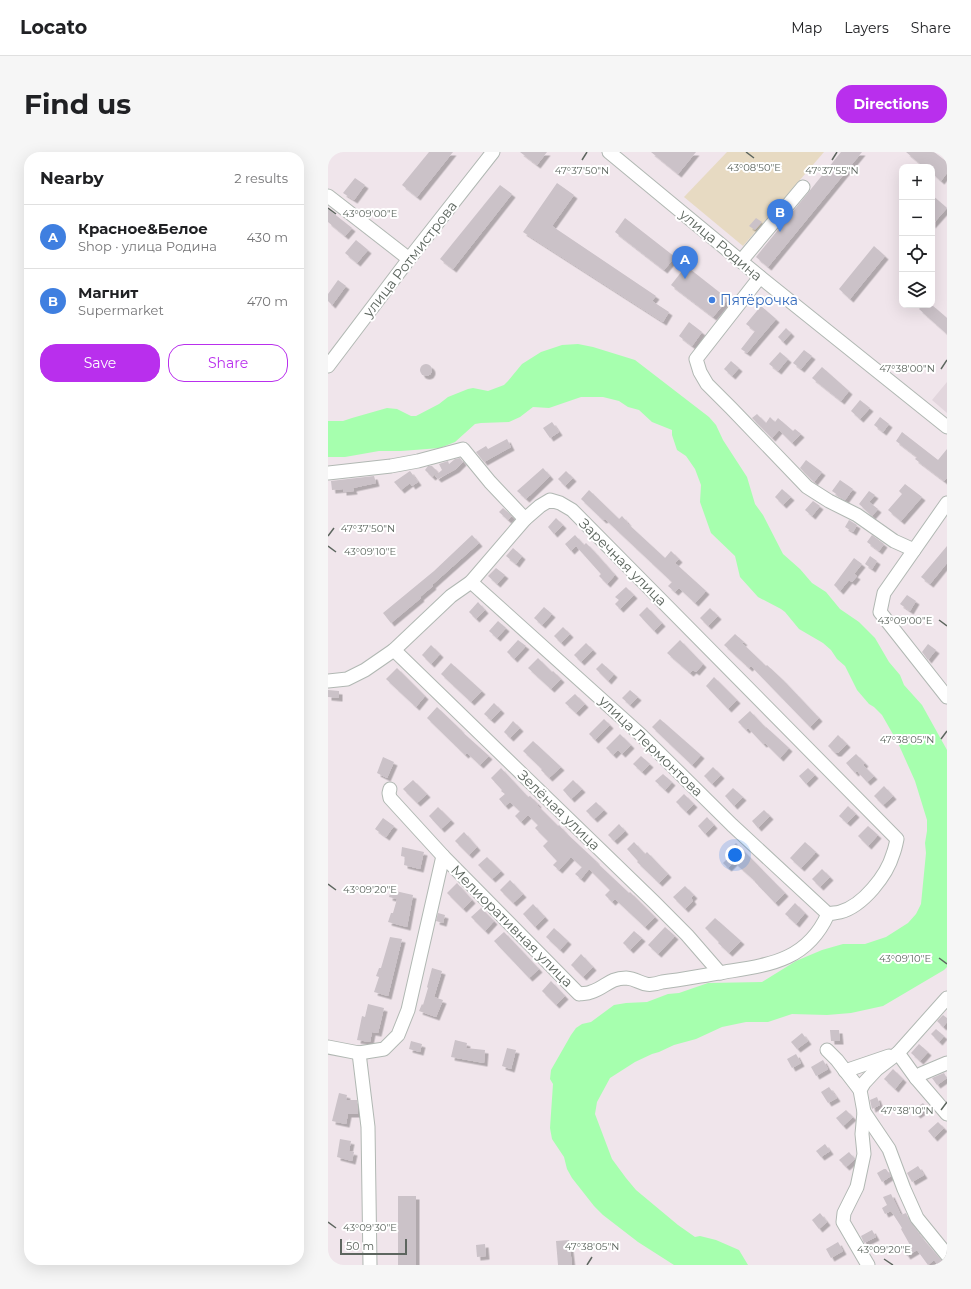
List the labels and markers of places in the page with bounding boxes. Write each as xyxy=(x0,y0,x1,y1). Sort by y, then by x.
pin: B xyxy=(767,199,793,232)
pin: A xyxy=(672,246,698,279)
place label: Пятёрочка xyxy=(720,291,798,309)
marker: Пятёрочка xyxy=(707,295,717,305)

